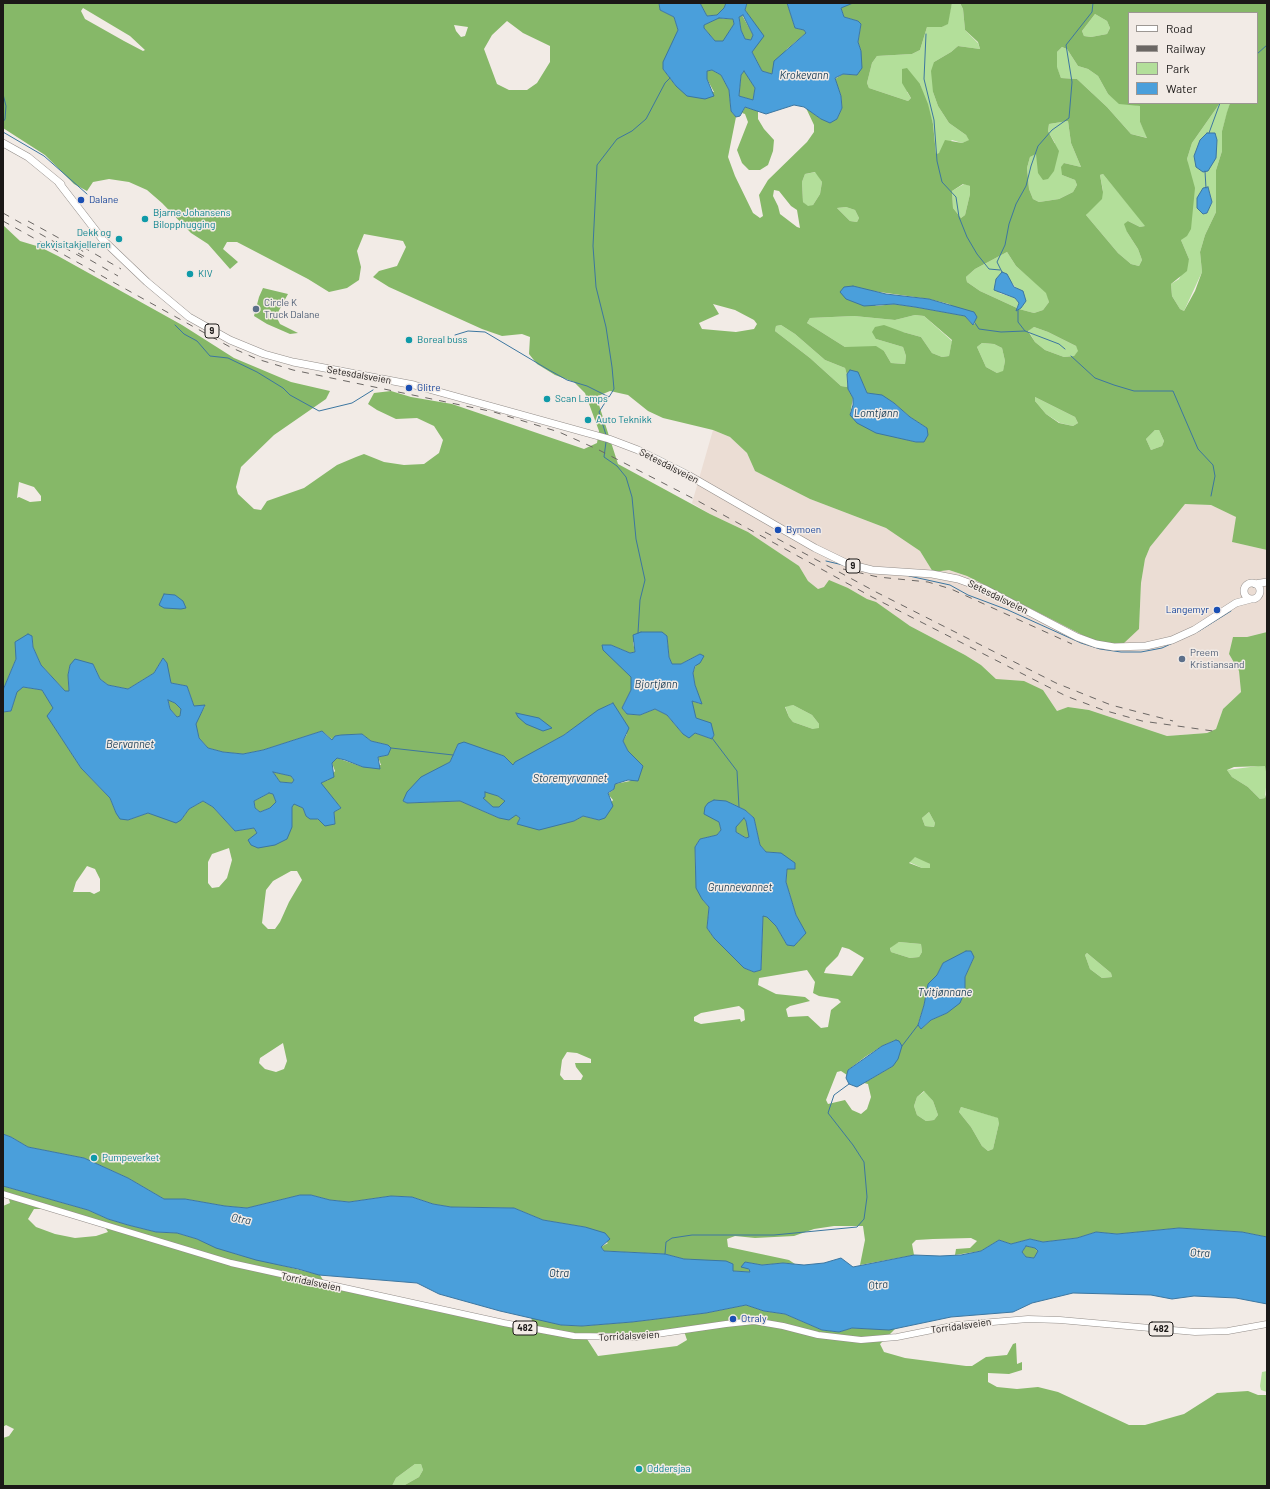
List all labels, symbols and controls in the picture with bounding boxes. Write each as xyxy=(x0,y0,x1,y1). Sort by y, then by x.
legend xyxy=(1128,12,1258,104)
text: Road xyxy=(1166,21,1193,35)
text: Railway xyxy=(1166,41,1205,55)
text: Park xyxy=(1166,61,1190,75)
water label: Krokevann xyxy=(780,68,828,82)
text: Water xyxy=(1166,81,1197,95)
place label: Dalane xyxy=(89,194,118,206)
marker: Dalane xyxy=(76,195,86,205)
place label: Bjarne Johansens Bilopphugging xyxy=(153,207,231,230)
marker: Bjarne Johansens Bilopphugging xyxy=(140,214,150,224)
place label: Dekk og rekvisitakjelleren xyxy=(37,227,111,250)
marker: Dekk og rekvisitakjelleren xyxy=(114,234,124,244)
place label: KIV xyxy=(198,268,213,280)
marker: KIV xyxy=(185,269,195,279)
place label: Circle K Truck Dalane xyxy=(264,297,320,320)
marker: Circle K Truck Dalane xyxy=(251,304,261,314)
road number: 9 xyxy=(205,324,219,338)
place label: Boreal buss xyxy=(417,334,467,346)
marker: Boreal buss xyxy=(404,335,414,345)
street label: Setesdalsveien xyxy=(326,363,392,387)
place label: Glitre xyxy=(417,382,441,394)
marker: Glitre xyxy=(404,383,414,393)
place label: Scan Lamps xyxy=(555,393,608,405)
marker: Scan Lamps xyxy=(542,394,552,404)
water label: Lomtjønn xyxy=(854,406,898,420)
place label: Auto Teknikk xyxy=(596,414,652,426)
marker: Auto Teknikk xyxy=(583,415,593,425)
street label: Setesdalsveien xyxy=(637,446,701,486)
place label: Bymoen xyxy=(786,524,821,536)
marker: Bymoen xyxy=(773,525,783,535)
road number: 9 xyxy=(846,559,860,573)
street label: Setesdalsveien xyxy=(966,577,1030,617)
place label: Langemyr xyxy=(1166,604,1209,616)
marker: Langemyr xyxy=(1212,605,1222,615)
place label: Preem Kristiansand xyxy=(1190,647,1244,670)
marker: Preem Kristiansand xyxy=(1177,654,1187,664)
water label: Bjortjønn xyxy=(635,677,677,691)
water label: Bervannet xyxy=(106,737,154,751)
water label: Storemyrvannet xyxy=(533,771,607,785)
water label: Grunnevannet xyxy=(708,880,772,894)
water label: Tvitjønnane xyxy=(918,985,972,999)
place label: Pumpeverket xyxy=(102,1152,159,1164)
marker: Pumpeverket xyxy=(89,1153,99,1163)
water label: Otra xyxy=(230,1211,252,1227)
water label: Otra xyxy=(1190,1246,1210,1260)
water label: Otra xyxy=(549,1266,569,1280)
street label: Torridalsveien xyxy=(280,1270,342,1294)
water label: Otra xyxy=(867,1277,889,1293)
place label: Otraly xyxy=(741,1313,766,1325)
marker: Otraly xyxy=(728,1314,738,1324)
street label: Torridalsveien xyxy=(930,1316,992,1336)
road number: 482 xyxy=(513,1321,537,1335)
road number: 482 xyxy=(1149,1322,1173,1336)
street label: Torridalsveien xyxy=(598,1328,660,1344)
place label: Oddersjaa xyxy=(647,1463,691,1475)
marker: Oddersjaa xyxy=(634,1464,644,1474)

